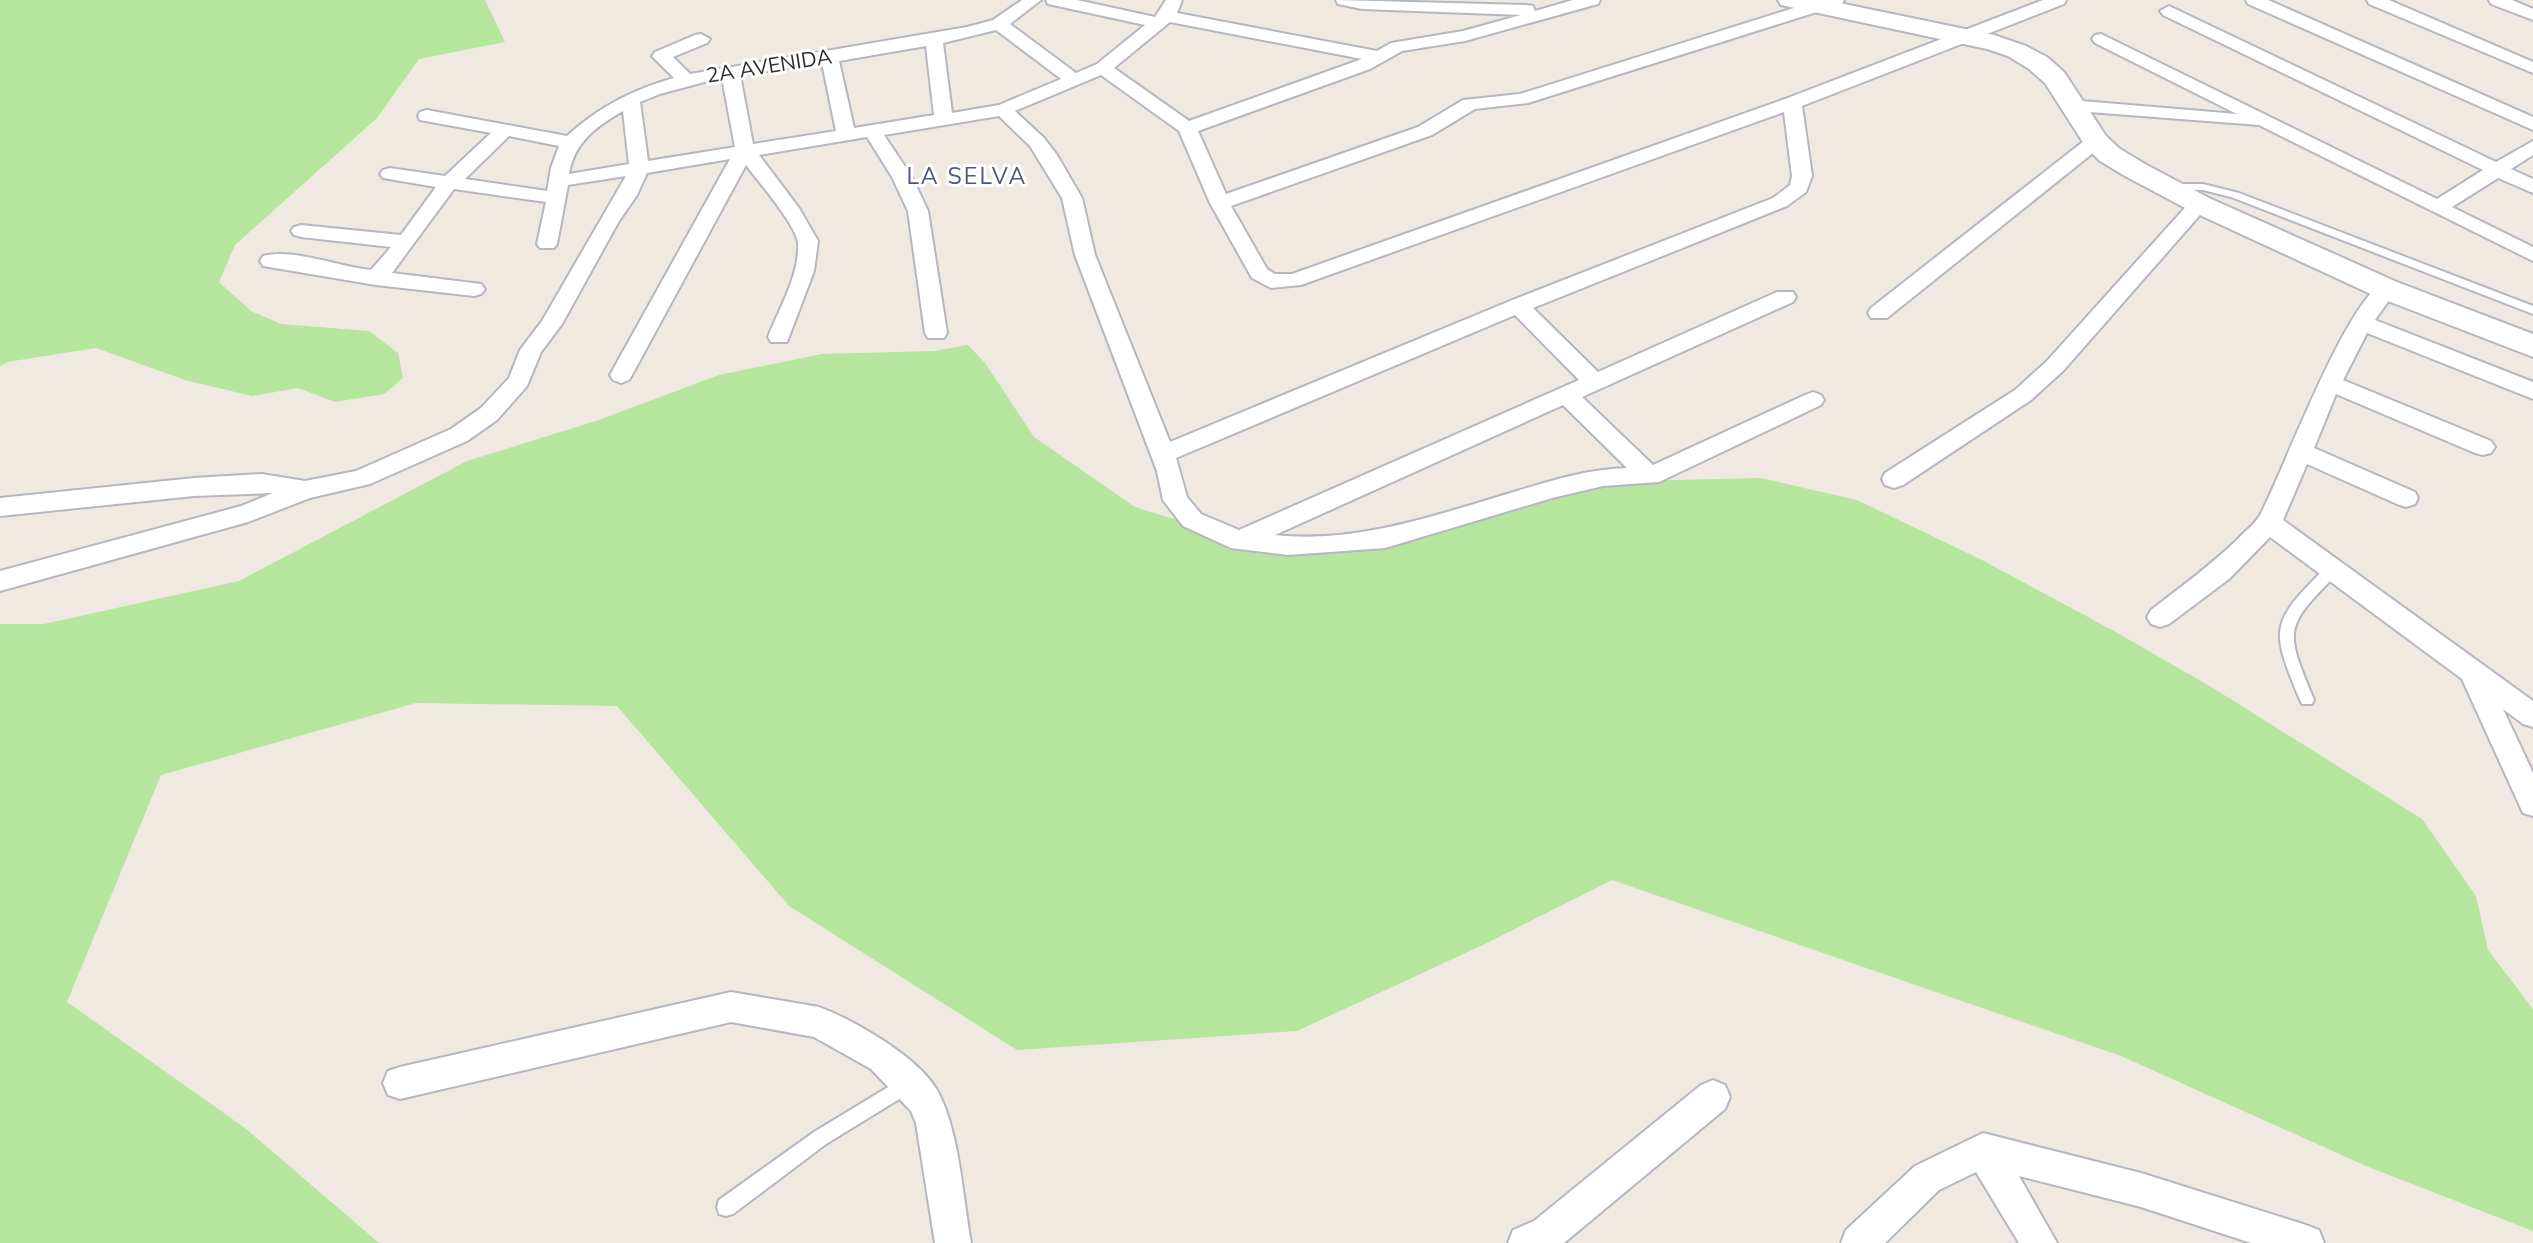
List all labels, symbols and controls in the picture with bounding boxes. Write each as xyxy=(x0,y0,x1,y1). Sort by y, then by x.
street label: 2A AVENIDA xyxy=(704,42,834,88)
district label: LA SELVA xyxy=(907,161,1027,190)

